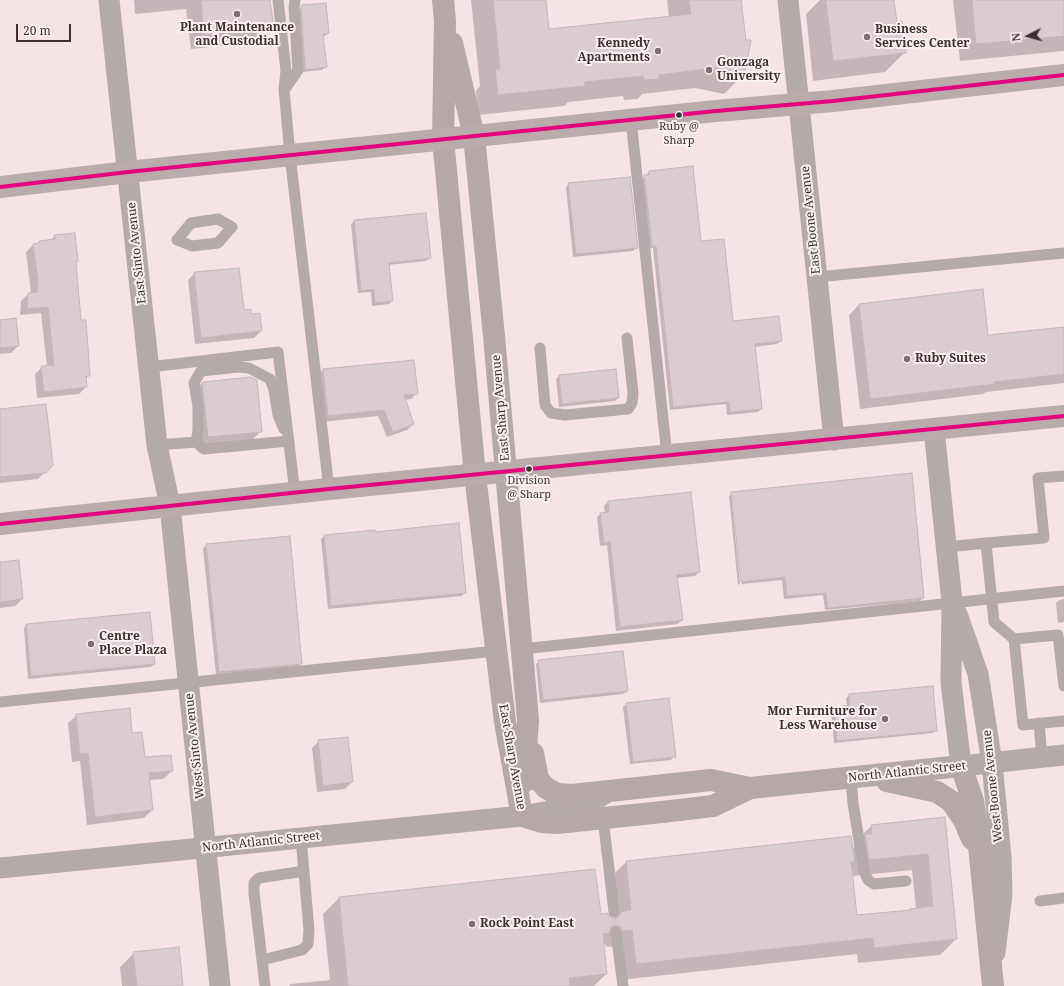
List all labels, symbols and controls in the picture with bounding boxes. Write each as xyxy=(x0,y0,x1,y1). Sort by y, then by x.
marker: Plant Maintenance and Custodial xyxy=(232,9,242,19)
scale bar xyxy=(18,16,73,42)
north arrow xyxy=(1008,16,1048,56)
place label: Plant Maintenance and Custodial xyxy=(180,21,294,49)
text: 20 m xyxy=(23,22,51,39)
place label: Business Services Center xyxy=(875,23,970,51)
marker: Business Services Center xyxy=(862,32,872,42)
text: N xyxy=(1008,32,1023,42)
place label: Kennedy Apartments xyxy=(578,37,650,65)
marker: Kennedy Apartments xyxy=(653,46,663,56)
place label: Gonzaga University xyxy=(717,56,780,84)
marker: Gonzaga University xyxy=(704,65,714,75)
marker: Ruby @ Sharp xyxy=(674,110,684,120)
place label: Ruby @ Sharp xyxy=(659,120,699,146)
street label: East Boone Avenue xyxy=(798,165,824,275)
street label: East Sinto Avenue xyxy=(124,201,150,305)
place label: Ruby Suites xyxy=(915,352,986,366)
street label: East Sharp Avenue xyxy=(489,354,513,462)
marker: Ruby Suites xyxy=(902,354,912,364)
marker: Division @ Sharp xyxy=(524,464,534,474)
place label: Division @ Sharp xyxy=(507,474,551,500)
place label: Centre Place Plaza xyxy=(99,630,167,658)
marker: Centre Place Plaza xyxy=(86,639,96,649)
street label: West Sinto Avenue xyxy=(182,692,208,800)
street label: East Sharp Avenue xyxy=(496,703,528,811)
place label: Mor Furniture for Less Warehouse xyxy=(767,705,877,733)
marker: Mor Furniture for Less Warehouse xyxy=(880,714,890,724)
street label: West Boone Avenue xyxy=(980,729,1006,843)
street label: North Atlantic Street xyxy=(847,759,967,785)
street label: North Atlantic Street xyxy=(201,829,321,855)
place label: Rock Point East xyxy=(480,917,574,931)
marker: Rock Point East xyxy=(467,919,477,929)

